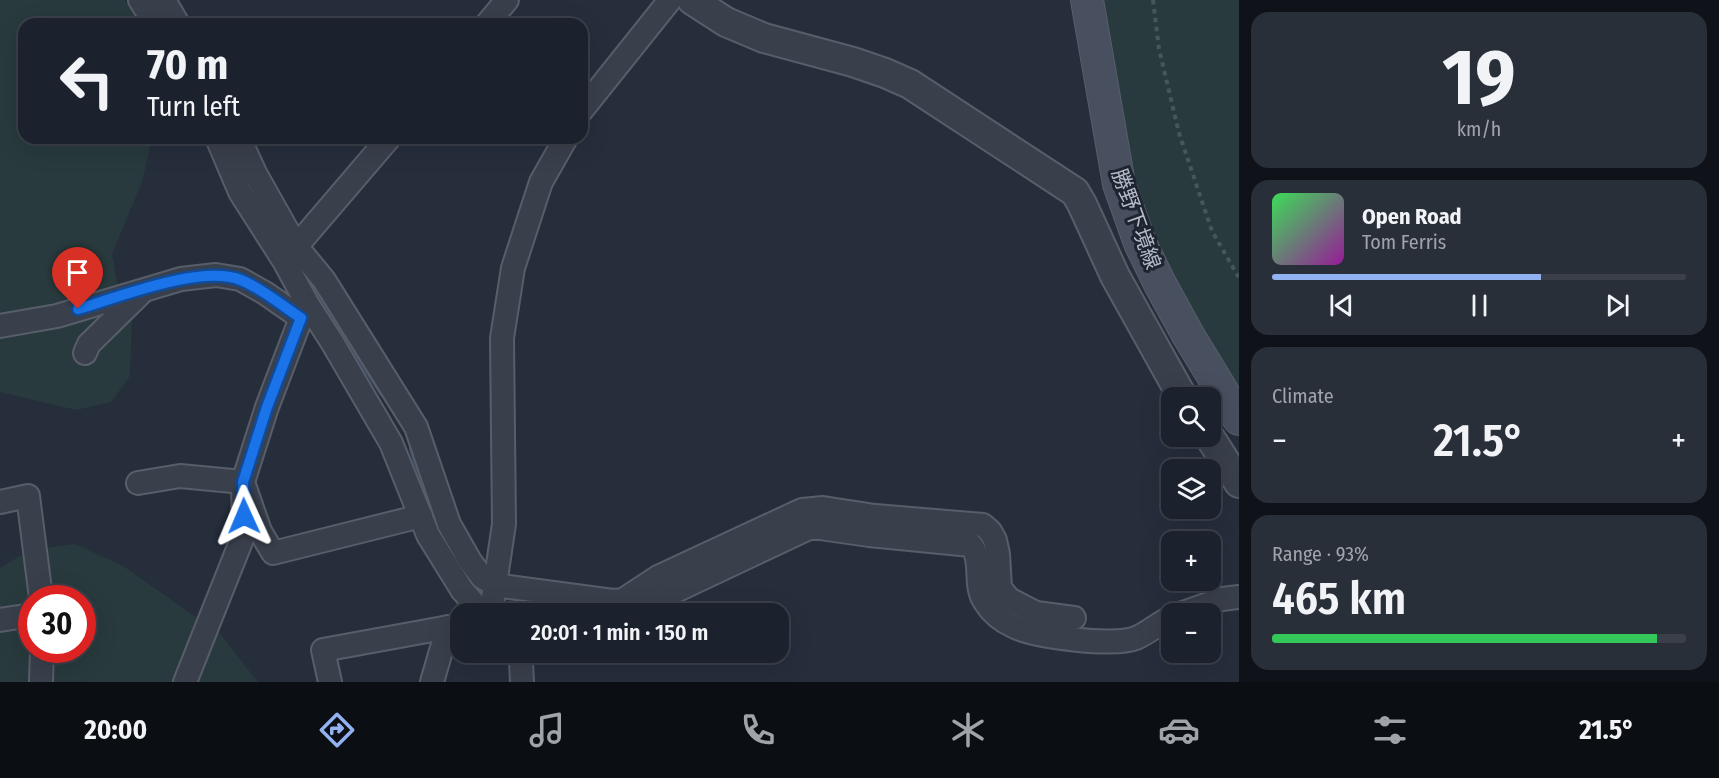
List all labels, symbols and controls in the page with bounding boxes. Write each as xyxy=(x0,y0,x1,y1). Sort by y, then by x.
text: 19 xyxy=(1442,31,1516,125)
text: 70 m xyxy=(147,40,228,90)
icon: left xyxy=(48,42,126,120)
text: Turn left xyxy=(147,91,240,123)
text: km/h xyxy=(1457,117,1501,141)
street label: 勝野下境線 xyxy=(1106,165,1166,273)
text: Open Road xyxy=(1362,203,1462,230)
text: Tom Ferris xyxy=(1362,230,1446,254)
pin xyxy=(52,247,103,309)
icon: arrive xyxy=(61,256,94,289)
icon: previous xyxy=(1325,289,1358,322)
icon: pause xyxy=(1463,289,1496,322)
icon: next xyxy=(1601,289,1634,322)
text: Climate xyxy=(1272,384,1334,408)
map controls xyxy=(1161,387,1221,663)
button: search xyxy=(1161,387,1221,447)
text: 21.5° xyxy=(1433,414,1525,468)
text: − xyxy=(1272,421,1287,461)
text: + xyxy=(1671,421,1686,461)
button: layers xyxy=(1161,459,1221,519)
position arrow xyxy=(212,484,276,548)
button: + xyxy=(1161,531,1221,591)
text: Range · 93% xyxy=(1272,542,1369,566)
text: 465 km xyxy=(1272,572,1406,626)
speed limit sign: 30 xyxy=(18,585,96,663)
button: − xyxy=(1161,603,1221,663)
text: 20:01 · 1 min · 150 m xyxy=(531,619,708,646)
icon: directions xyxy=(316,709,358,751)
icon: music xyxy=(526,709,568,751)
icon: phone xyxy=(737,709,779,751)
icon: climate xyxy=(947,709,989,751)
icon: car xyxy=(1158,709,1200,751)
icon: filters xyxy=(1369,709,1411,751)
text: 20:00 xyxy=(84,714,147,746)
text: 21.5° xyxy=(1579,714,1635,746)

